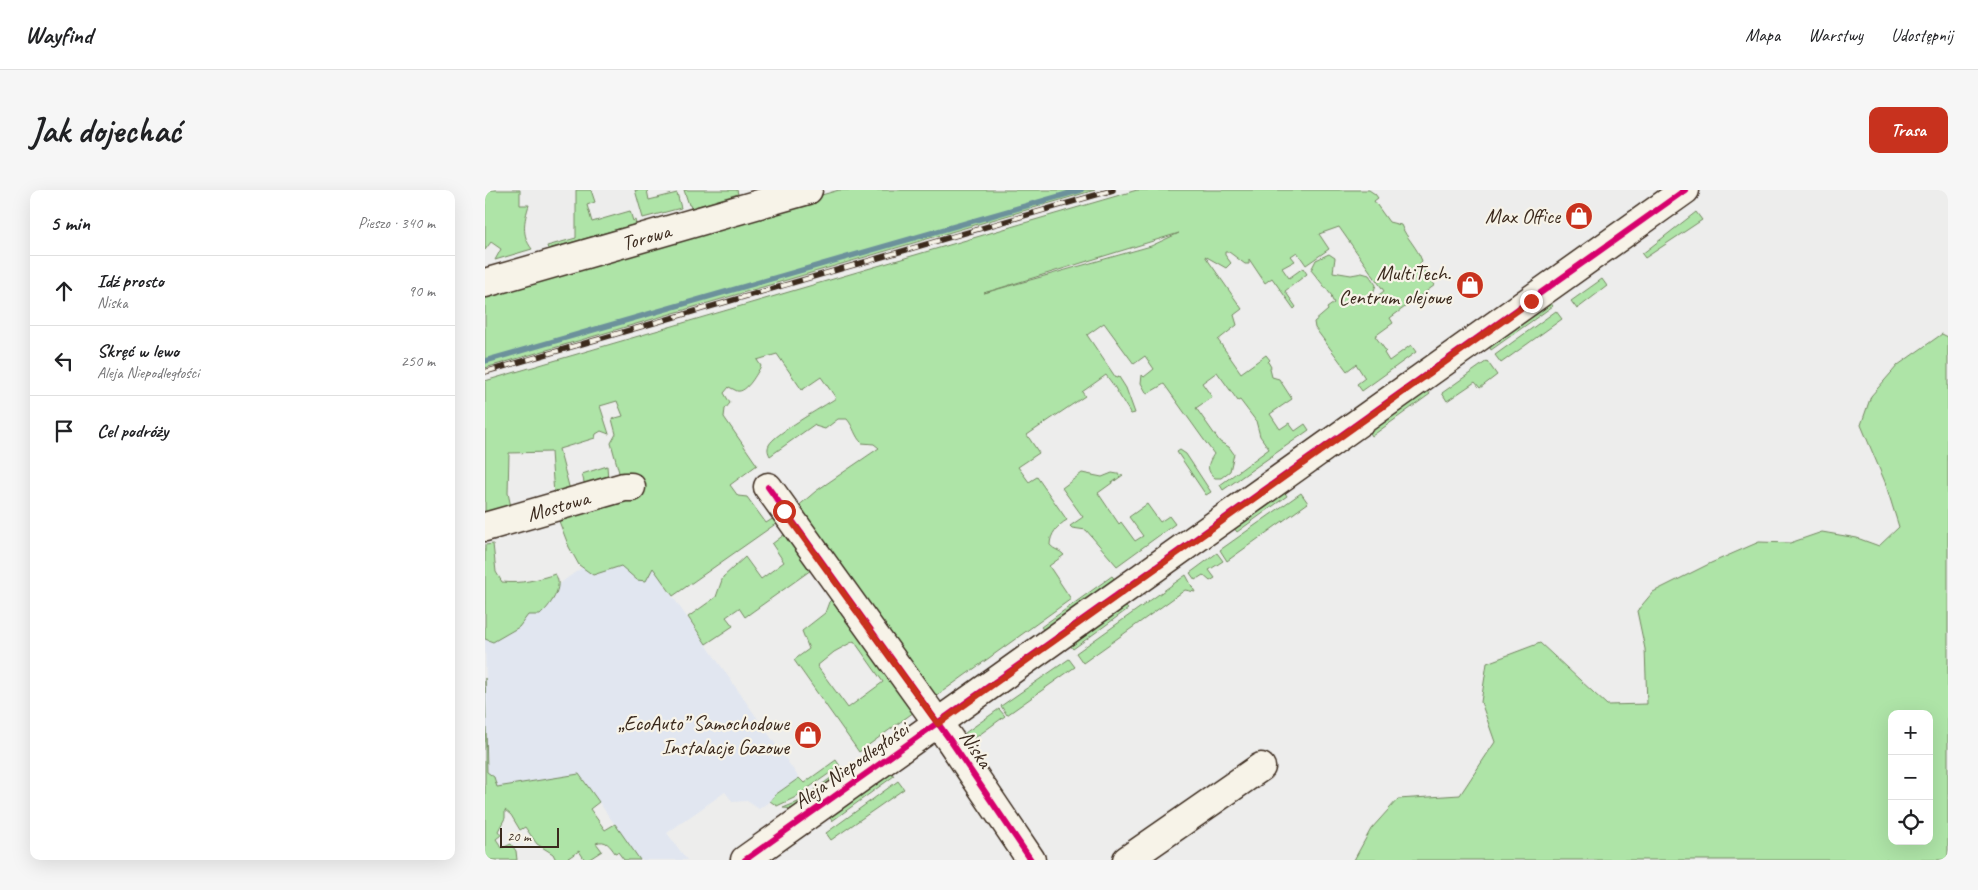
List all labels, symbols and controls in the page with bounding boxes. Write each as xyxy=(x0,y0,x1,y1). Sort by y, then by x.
text: Wayfind xyxy=(25,20,92,50)
text: Mapa xyxy=(1745,24,1780,46)
text: Warstwy xyxy=(1808,24,1863,46)
text: Udostępnij xyxy=(1891,24,1953,46)
button: Trasa xyxy=(1869,107,1948,153)
text: Jak dojechać xyxy=(30,108,181,153)
shop icon: Max Office xyxy=(1564,201,1594,231)
place label: Max Office xyxy=(1485,203,1561,229)
text: 5 min xyxy=(50,210,90,236)
text: Pieszo · 340 m xyxy=(358,213,435,233)
street label: Torowa xyxy=(619,217,676,256)
place label: MultiTech. Centrum olejowe xyxy=(1339,260,1452,310)
text: Idź prosto xyxy=(97,269,164,293)
shop icon: MultiTech. Centrum olejowe xyxy=(1455,270,1485,300)
icon: ahead xyxy=(50,277,78,305)
text: 90 m xyxy=(408,281,435,301)
route end xyxy=(1520,290,1543,313)
text: Niska xyxy=(97,293,128,313)
text: Skręć w lewo xyxy=(97,339,179,363)
icon: left xyxy=(50,347,78,375)
text: 250 m xyxy=(401,351,435,371)
text: Aleja Niepodległości xyxy=(97,363,199,383)
icon: arrive xyxy=(50,417,78,445)
text: Cel podróży xyxy=(97,419,168,443)
street label: Mostowa xyxy=(524,484,594,527)
route start xyxy=(773,500,796,523)
place label: „EcoAuto” Samochodowe Instalacje Gazowe xyxy=(618,710,790,760)
map controls xyxy=(1888,710,1933,845)
button: + xyxy=(1888,710,1933,755)
street label: Aleja Niepodległości xyxy=(789,714,916,814)
shop icon: „EcoAuto” Samochodowe Instalacje Gazowe xyxy=(793,720,823,750)
street label: Niska xyxy=(954,725,999,774)
button: − xyxy=(1888,755,1933,800)
button: locate xyxy=(1888,800,1933,845)
scale bar xyxy=(500,825,559,848)
text: 20 m xyxy=(507,828,531,845)

